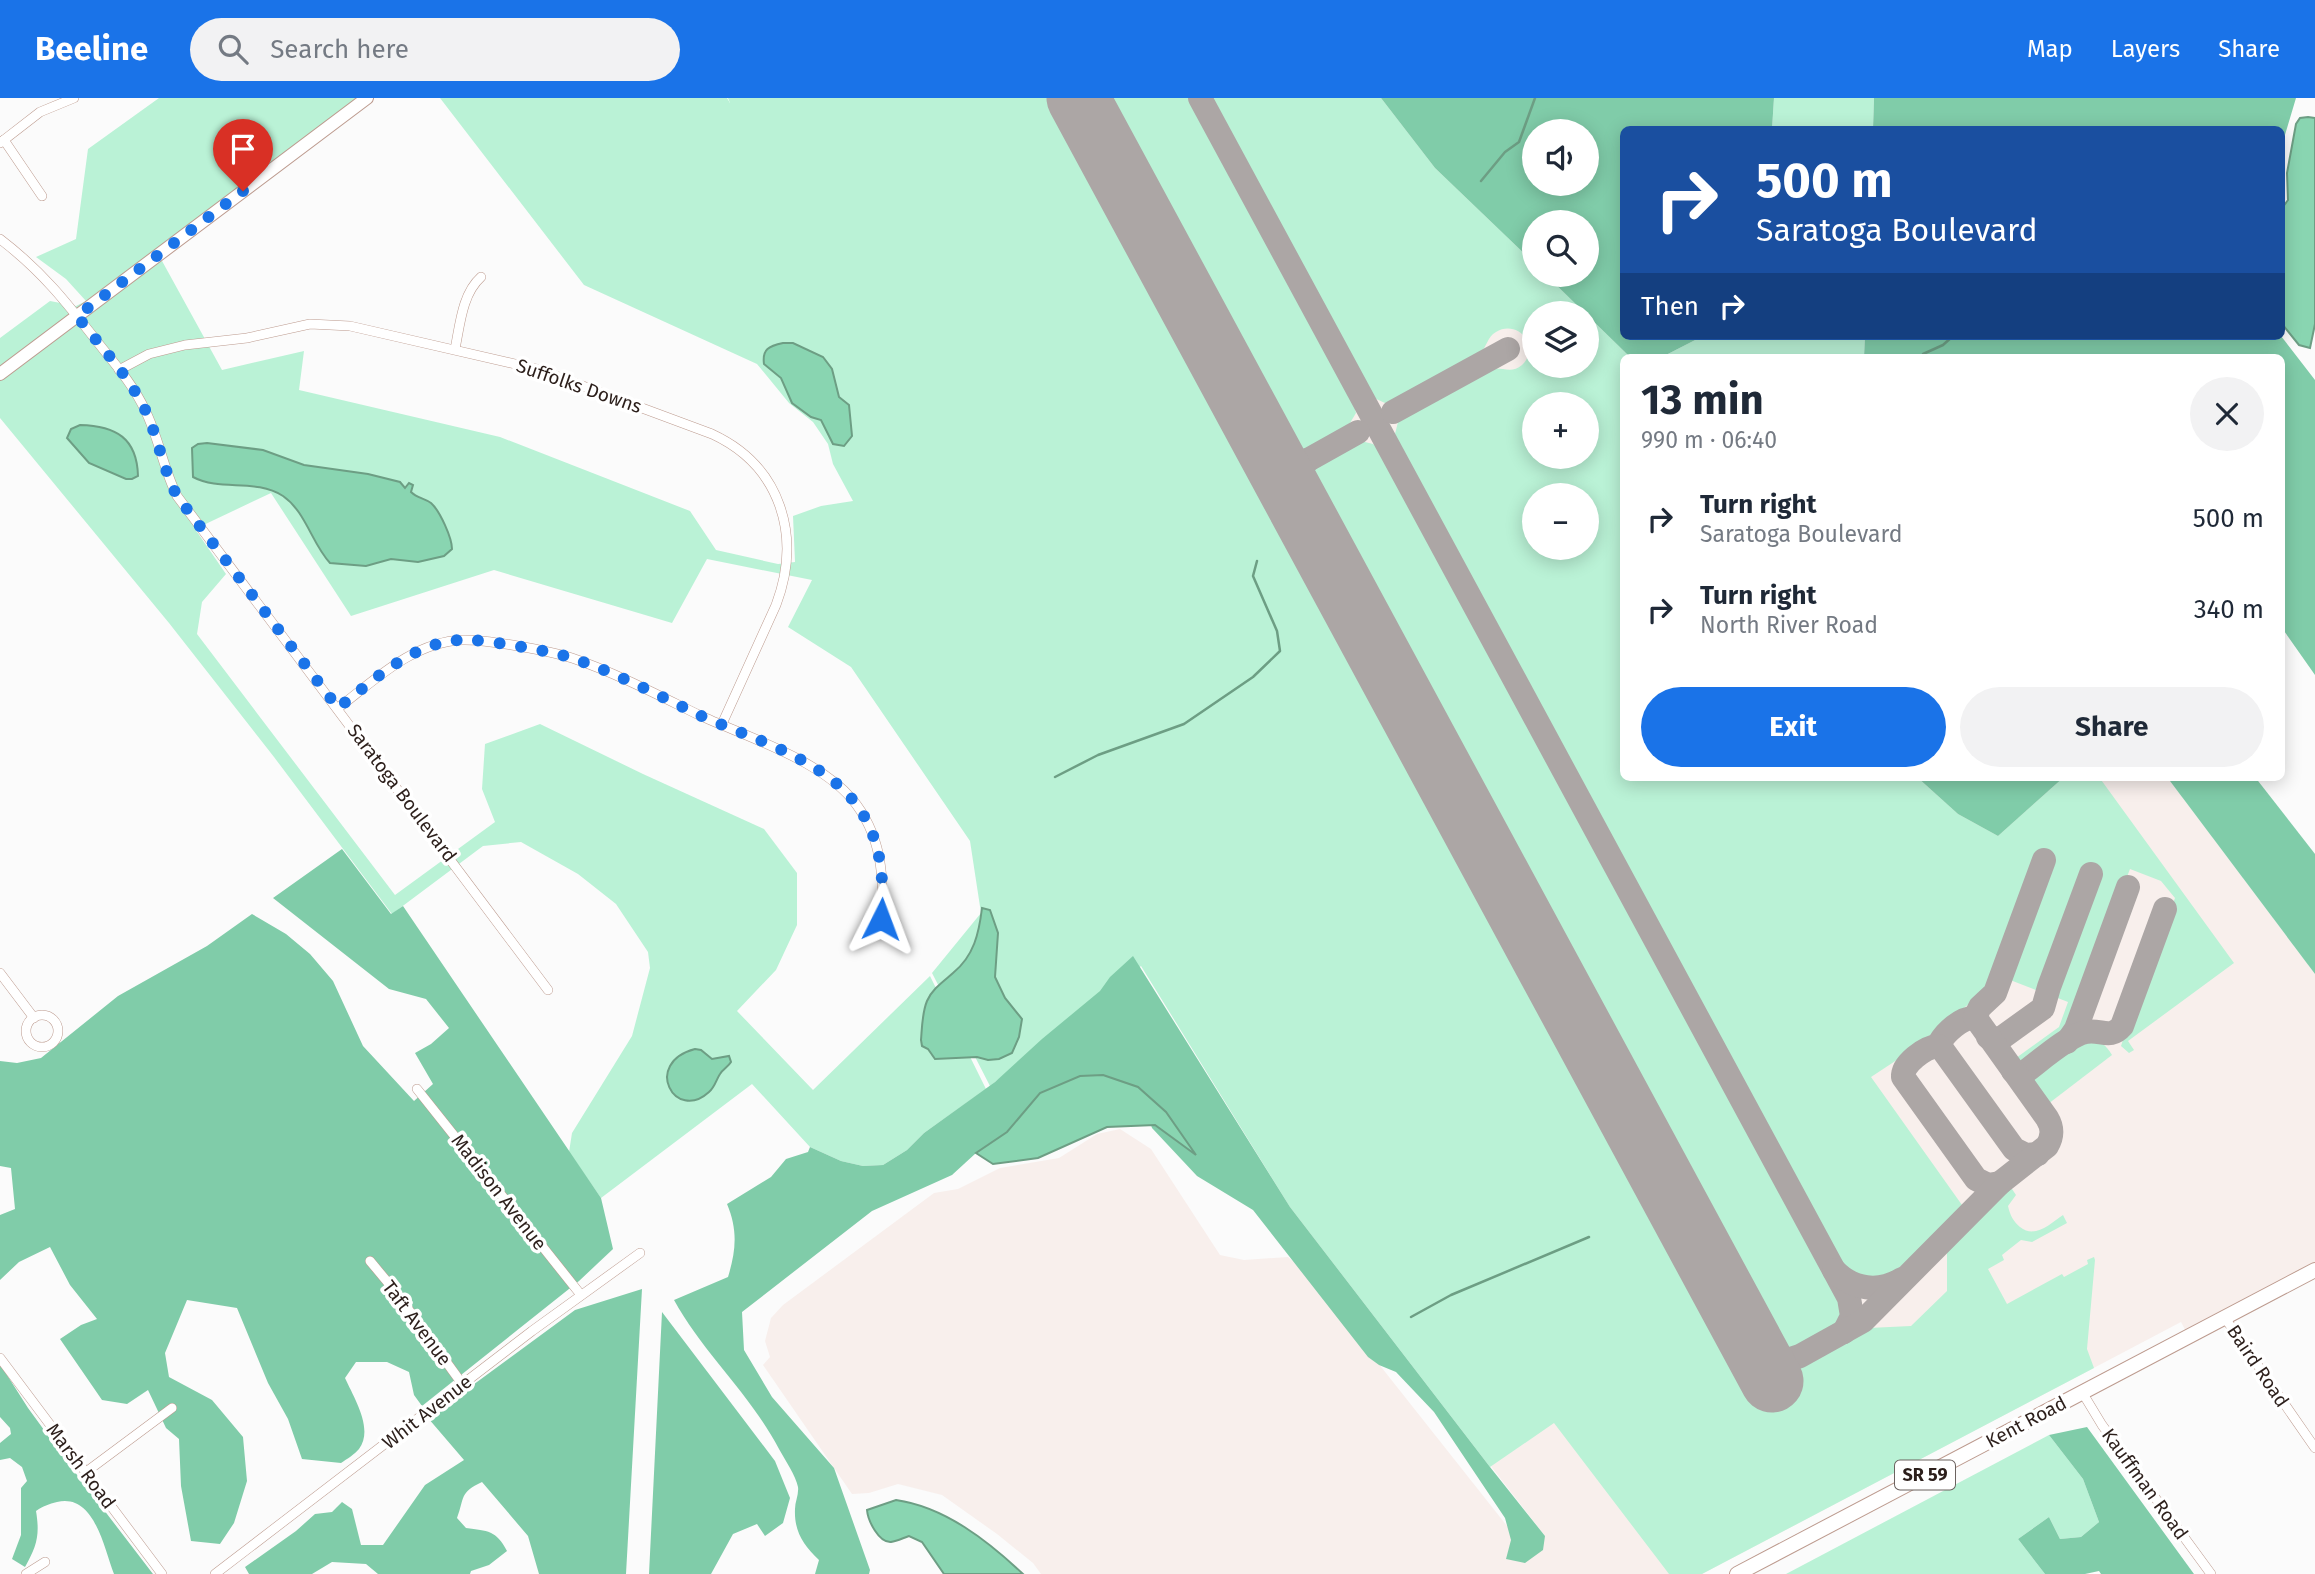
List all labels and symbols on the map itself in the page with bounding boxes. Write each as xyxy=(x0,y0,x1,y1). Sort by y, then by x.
pin xyxy=(213,119,273,191)
street label: Suffolks Downs xyxy=(513,354,645,418)
street label: Saratoga Boulevard xyxy=(342,719,462,867)
position arrow xyxy=(844,882,918,956)
street label: Madison Avenue xyxy=(447,1129,551,1255)
street label: Taft Avenue xyxy=(378,1276,456,1370)
street label: Baird Road xyxy=(2222,1321,2294,1411)
street label: Whit Avenue xyxy=(378,1370,476,1454)
street label: Kent Road xyxy=(1982,1391,2070,1453)
street label: Marsh Road xyxy=(41,1419,121,1513)
street label: Kauffman Road xyxy=(2097,1424,2193,1544)
road number: SR 59 xyxy=(1895,1460,1955,1490)

